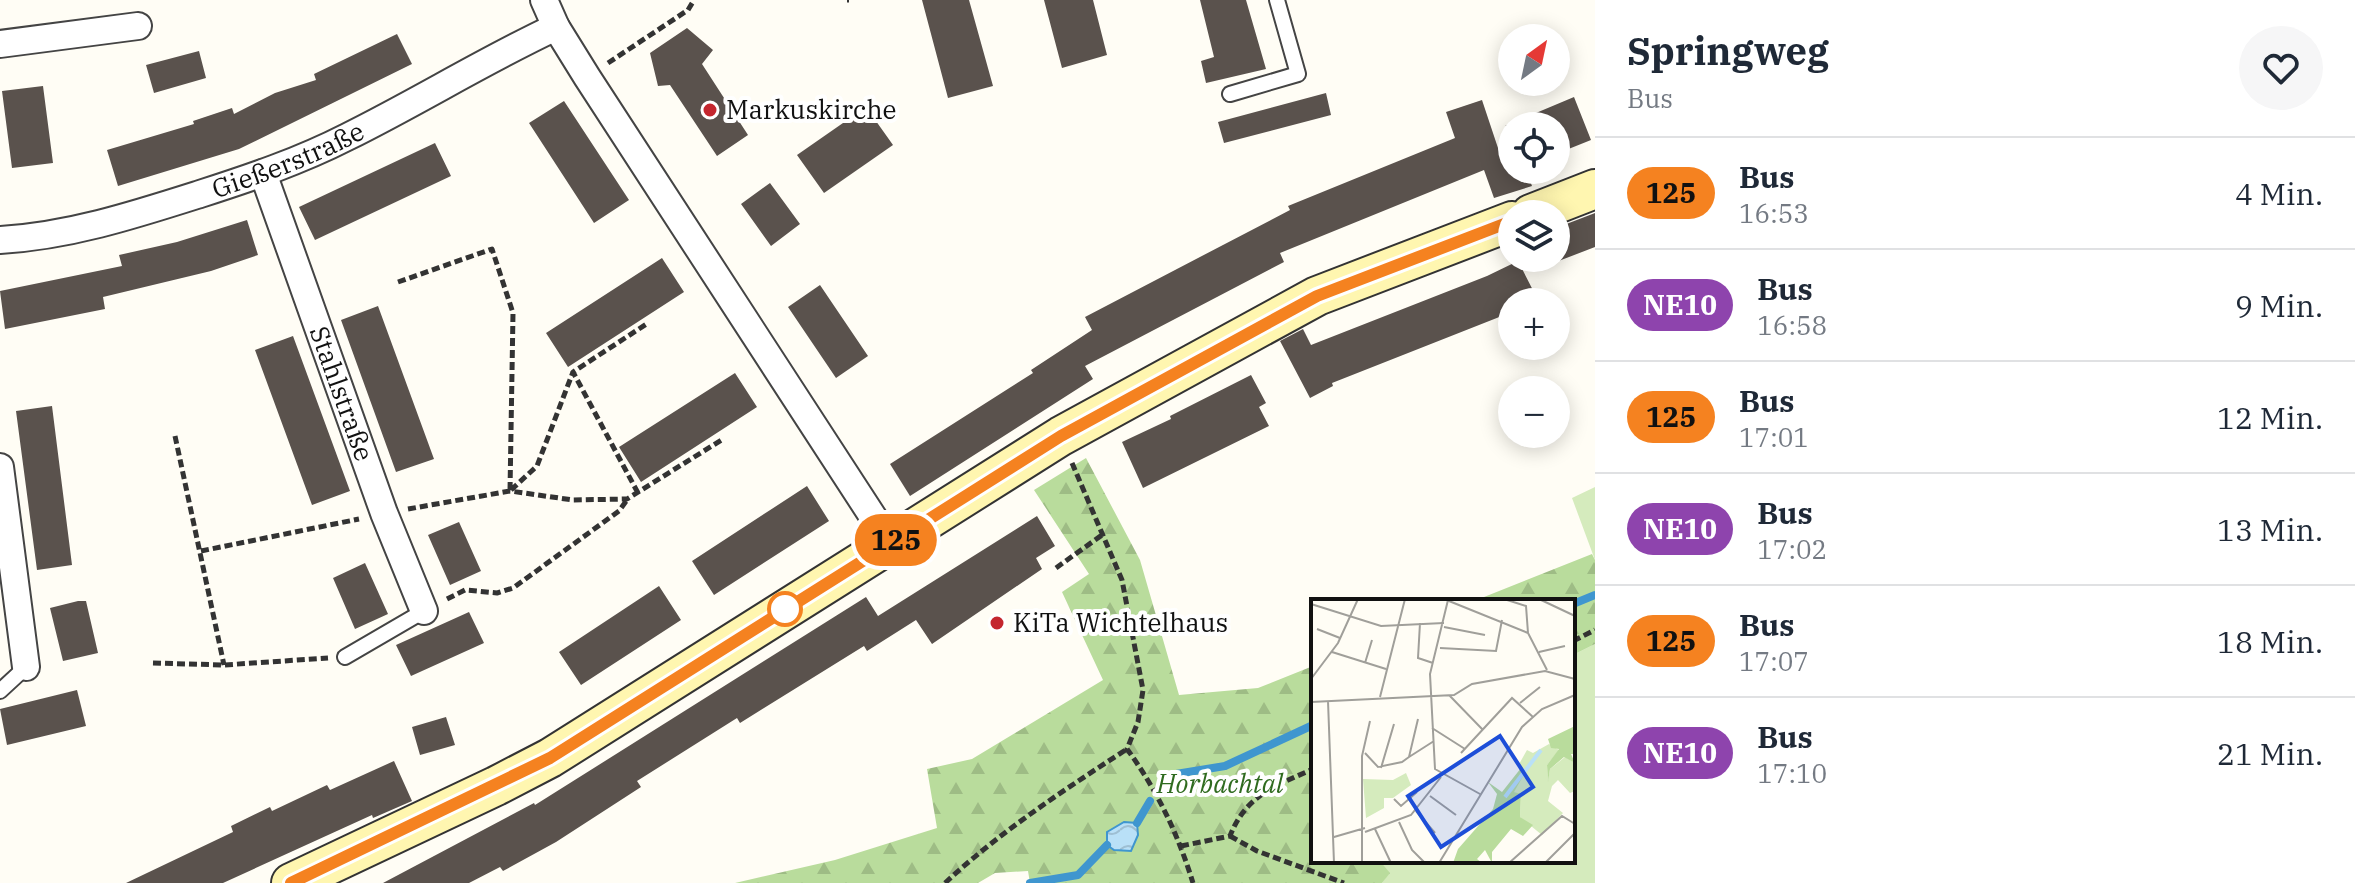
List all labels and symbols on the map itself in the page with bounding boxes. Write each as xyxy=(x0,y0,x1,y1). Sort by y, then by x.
north arrow xyxy=(1498,24,1570,96)
place label: Markuskirche xyxy=(726,92,897,126)
marker: Markuskirche xyxy=(701,101,719,119)
street label: Gießerstraße xyxy=(207,113,369,205)
street label: Stahlstraße xyxy=(303,321,382,465)
line badge: 125 xyxy=(850,514,942,566)
unlabelled marker xyxy=(768,592,802,626)
inset map xyxy=(1311,599,1575,863)
place label: KiTa Wichtelhaus xyxy=(1013,605,1228,639)
marker: KiTa Wichtelhaus xyxy=(988,614,1006,632)
park label: Horbachtal xyxy=(1156,766,1284,800)

